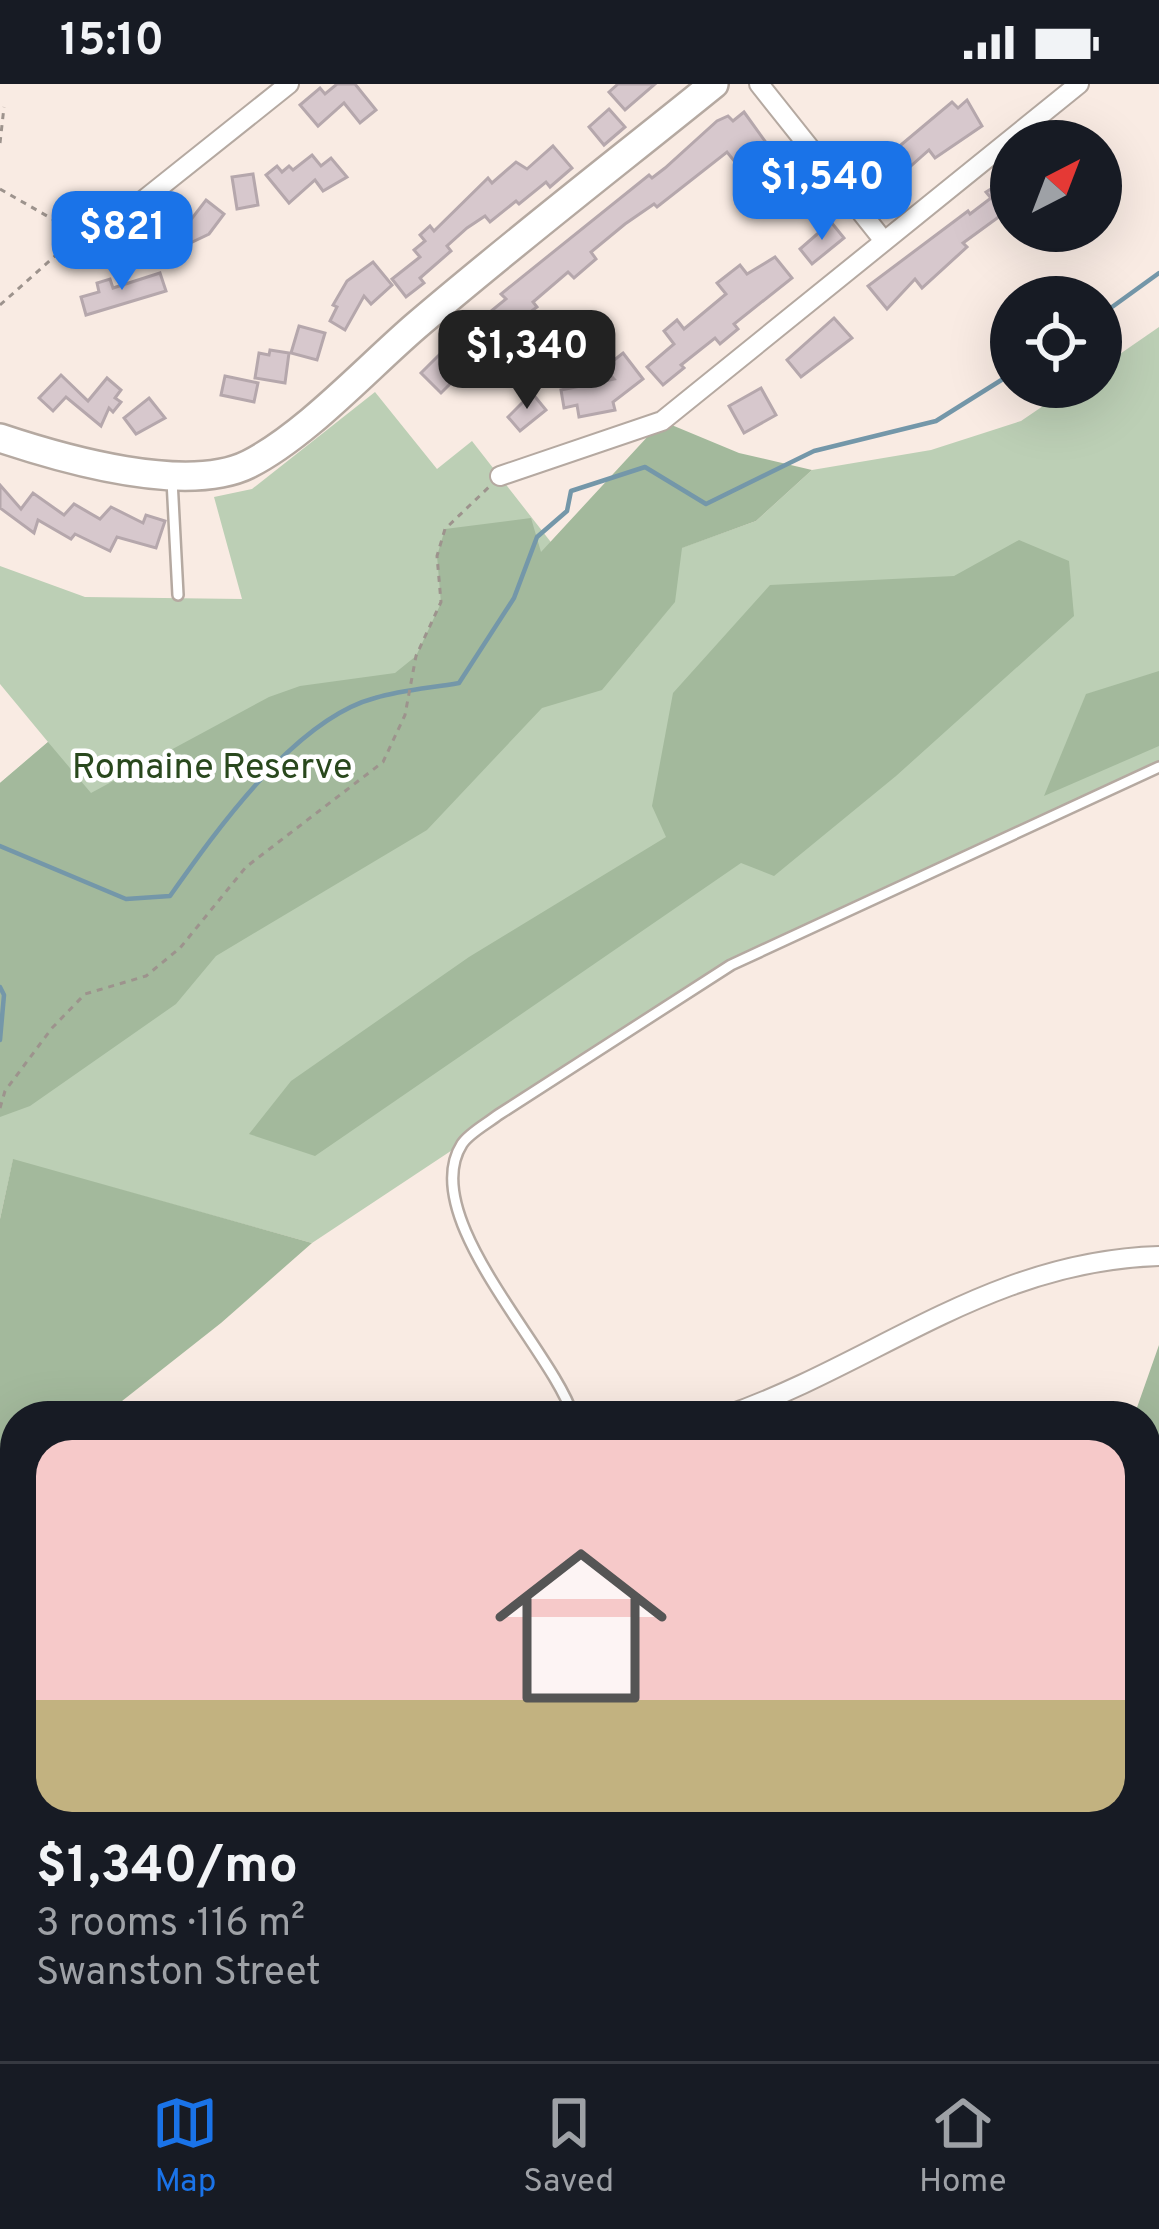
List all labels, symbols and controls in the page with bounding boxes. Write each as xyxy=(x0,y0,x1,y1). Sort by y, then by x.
text: 15:10 xyxy=(60,14,164,71)
north arrow xyxy=(990,120,1122,252)
map controls xyxy=(990,120,1122,408)
pin: $1,540 xyxy=(724,141,920,243)
text: $1,540 xyxy=(760,155,884,204)
pin: $821 xyxy=(51,191,193,293)
text: $821 xyxy=(79,205,165,254)
button: locate xyxy=(990,276,1122,408)
pin: $1,340 xyxy=(429,310,625,412)
text: $1,340 xyxy=(465,324,589,373)
park label: Romaine Reserve xyxy=(72,746,352,792)
icon: home xyxy=(473,1518,689,1734)
text: $1,340/mo xyxy=(36,1836,298,1901)
text: 3 rooms · 116 m² xyxy=(36,1901,305,1950)
text: Swanston Street xyxy=(36,1950,321,1999)
tab: Map xyxy=(152,2090,218,2204)
tab: Saved xyxy=(523,2090,614,2204)
tab: Home xyxy=(919,2090,1007,2204)

